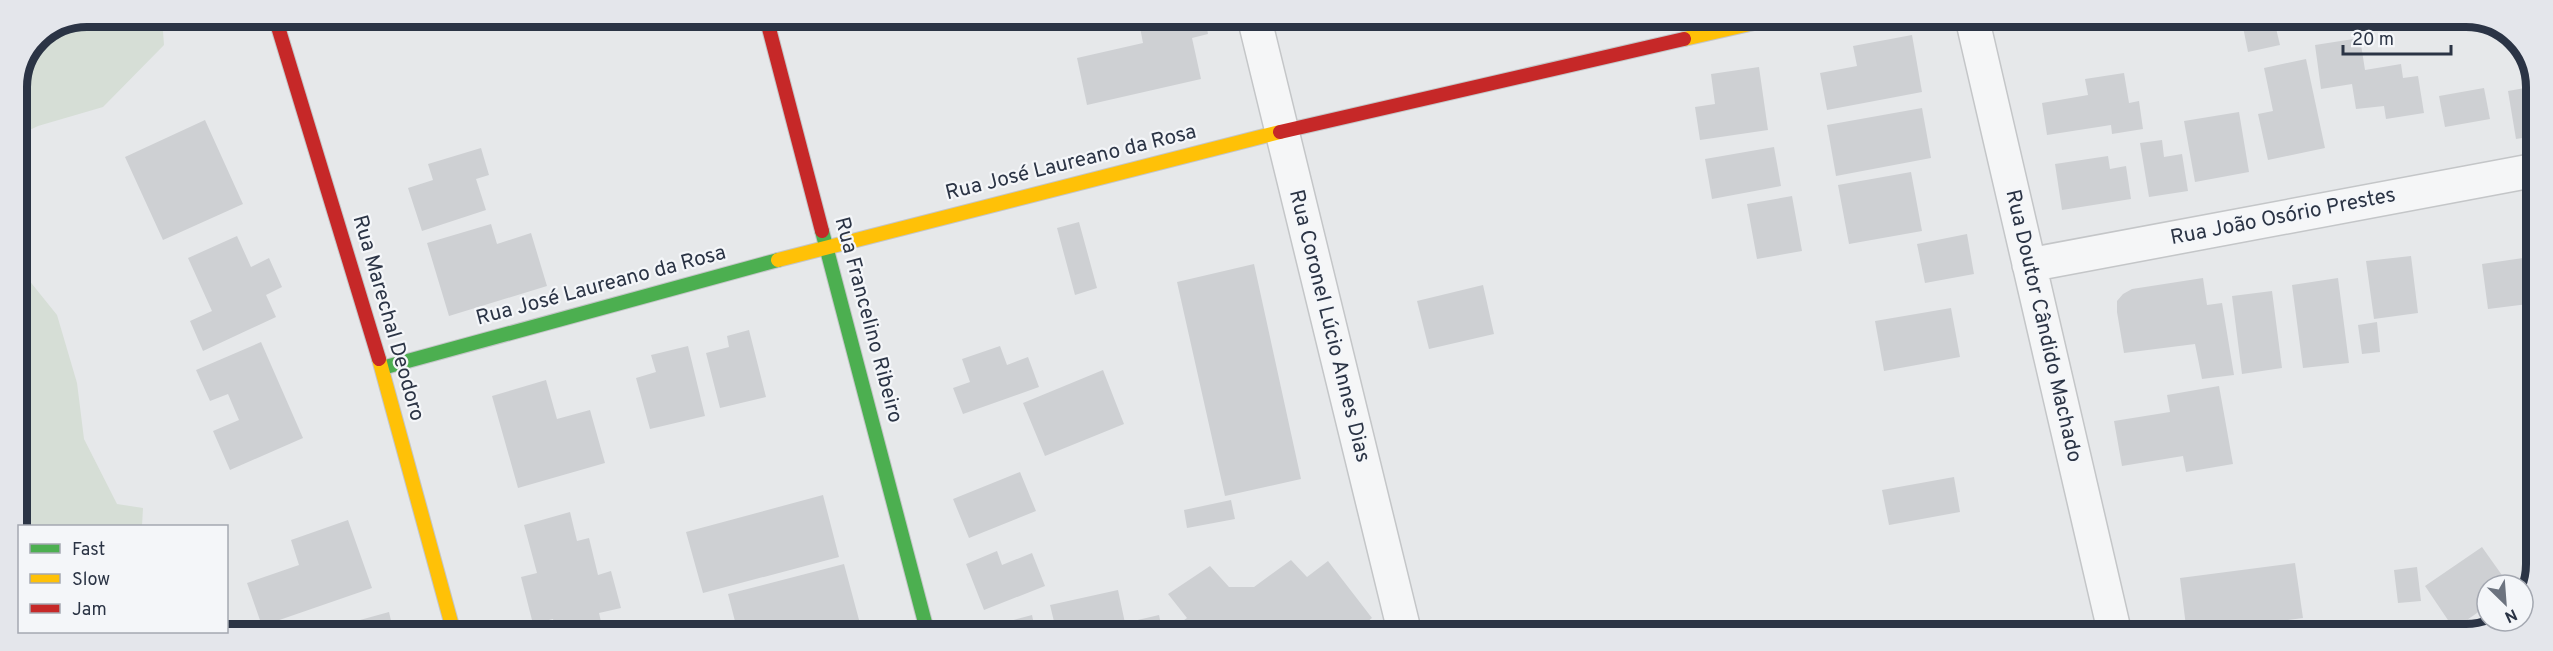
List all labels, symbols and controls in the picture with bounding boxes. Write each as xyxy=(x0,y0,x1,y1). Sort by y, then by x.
scale bar xyxy=(2343,18,2451,56)
text: 20 m xyxy=(2352,29,2394,52)
street label: Rua José Laureano da Rosa xyxy=(943,119,1199,207)
street label: Rua João Osório Prestes xyxy=(2168,182,2398,252)
street label: Rua Coronel Lúcio Annes Dias xyxy=(1282,187,1376,465)
street label: Rua Doutor Cândido Machado xyxy=(1998,187,2088,465)
street label: Rua Marechal Deodoro xyxy=(346,212,430,424)
street label: Rua Francelino Ribeiro xyxy=(828,214,908,426)
street label: Rua José Laureano da Rosa xyxy=(473,240,729,332)
legend xyxy=(18,525,228,633)
text: Fast xyxy=(72,539,105,562)
text: Slow xyxy=(72,569,110,592)
north arrow xyxy=(2475,573,2535,633)
text: Jam xyxy=(72,599,107,622)
text: N xyxy=(2501,603,2520,626)

